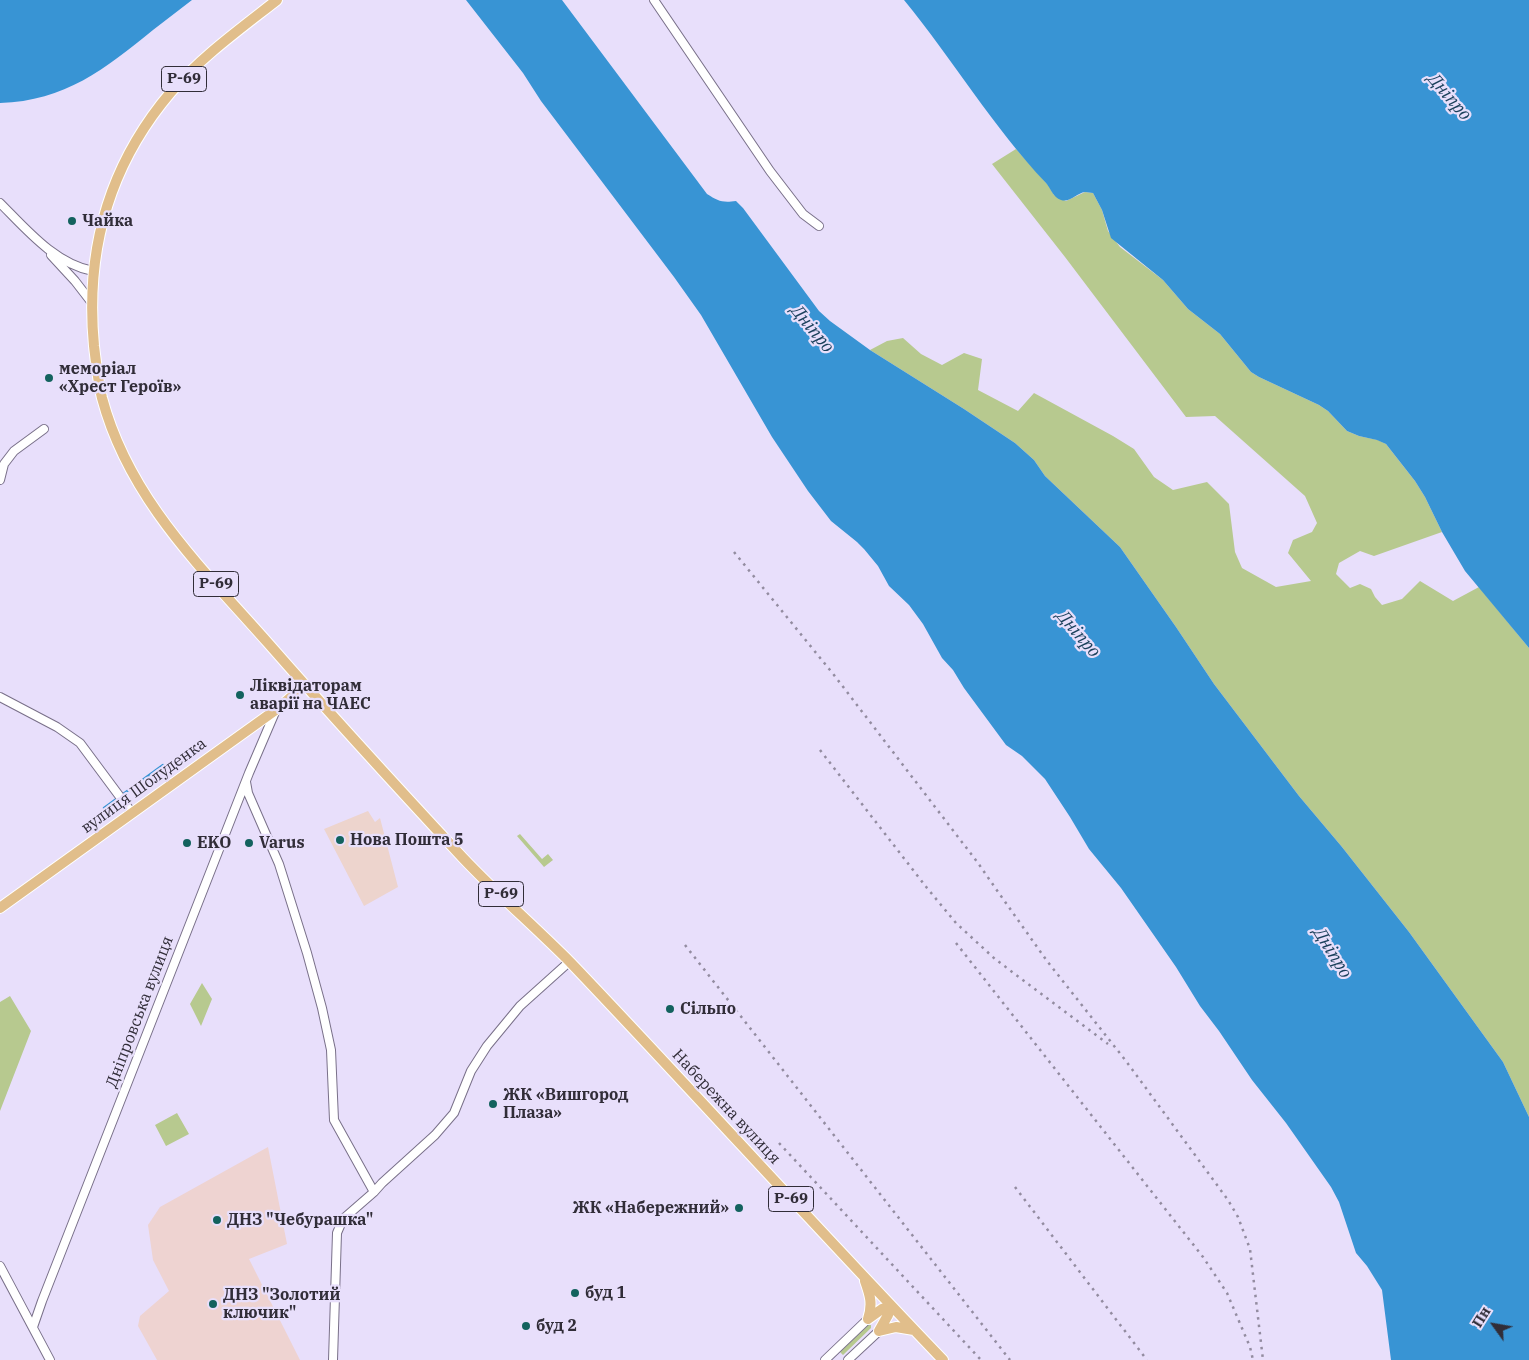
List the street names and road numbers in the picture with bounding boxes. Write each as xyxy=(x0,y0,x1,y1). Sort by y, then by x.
road number: Р-69 xyxy=(162,66,206,92)
road number: Р-69 xyxy=(194,572,238,596)
street label: вулиця Шолуденка xyxy=(78,734,210,838)
road number: Р-69 xyxy=(478,882,524,906)
street label: Дніпровська вулиця xyxy=(102,934,178,1090)
street label: Набережна вулиця xyxy=(668,1046,784,1168)
road number: Р-69 xyxy=(768,1186,814,1212)

